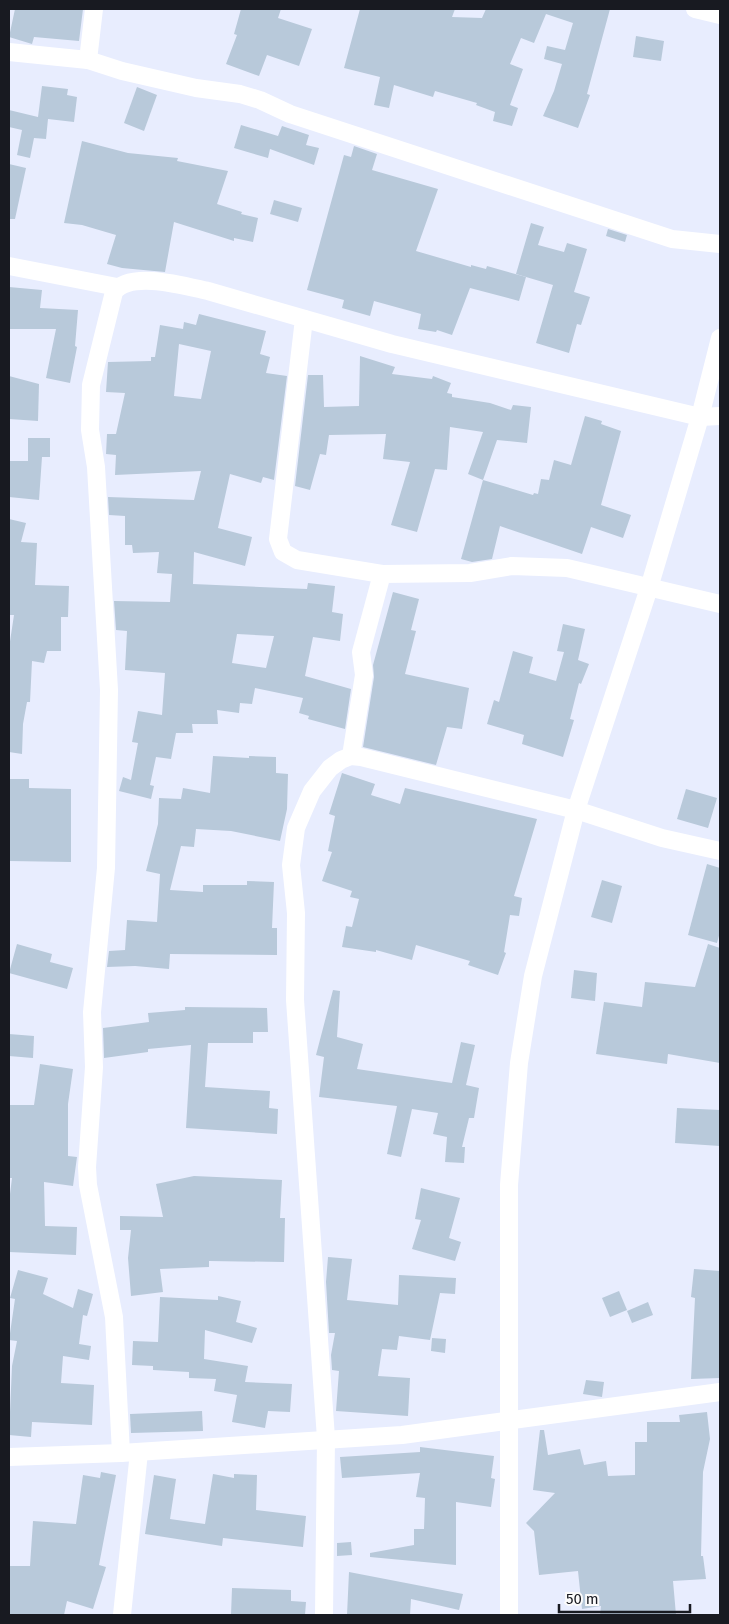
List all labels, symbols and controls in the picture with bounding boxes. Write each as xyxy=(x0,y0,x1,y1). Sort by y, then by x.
scale bar xyxy=(559,1582,690,1614)
text: 50 m xyxy=(566,1590,599,1608)

